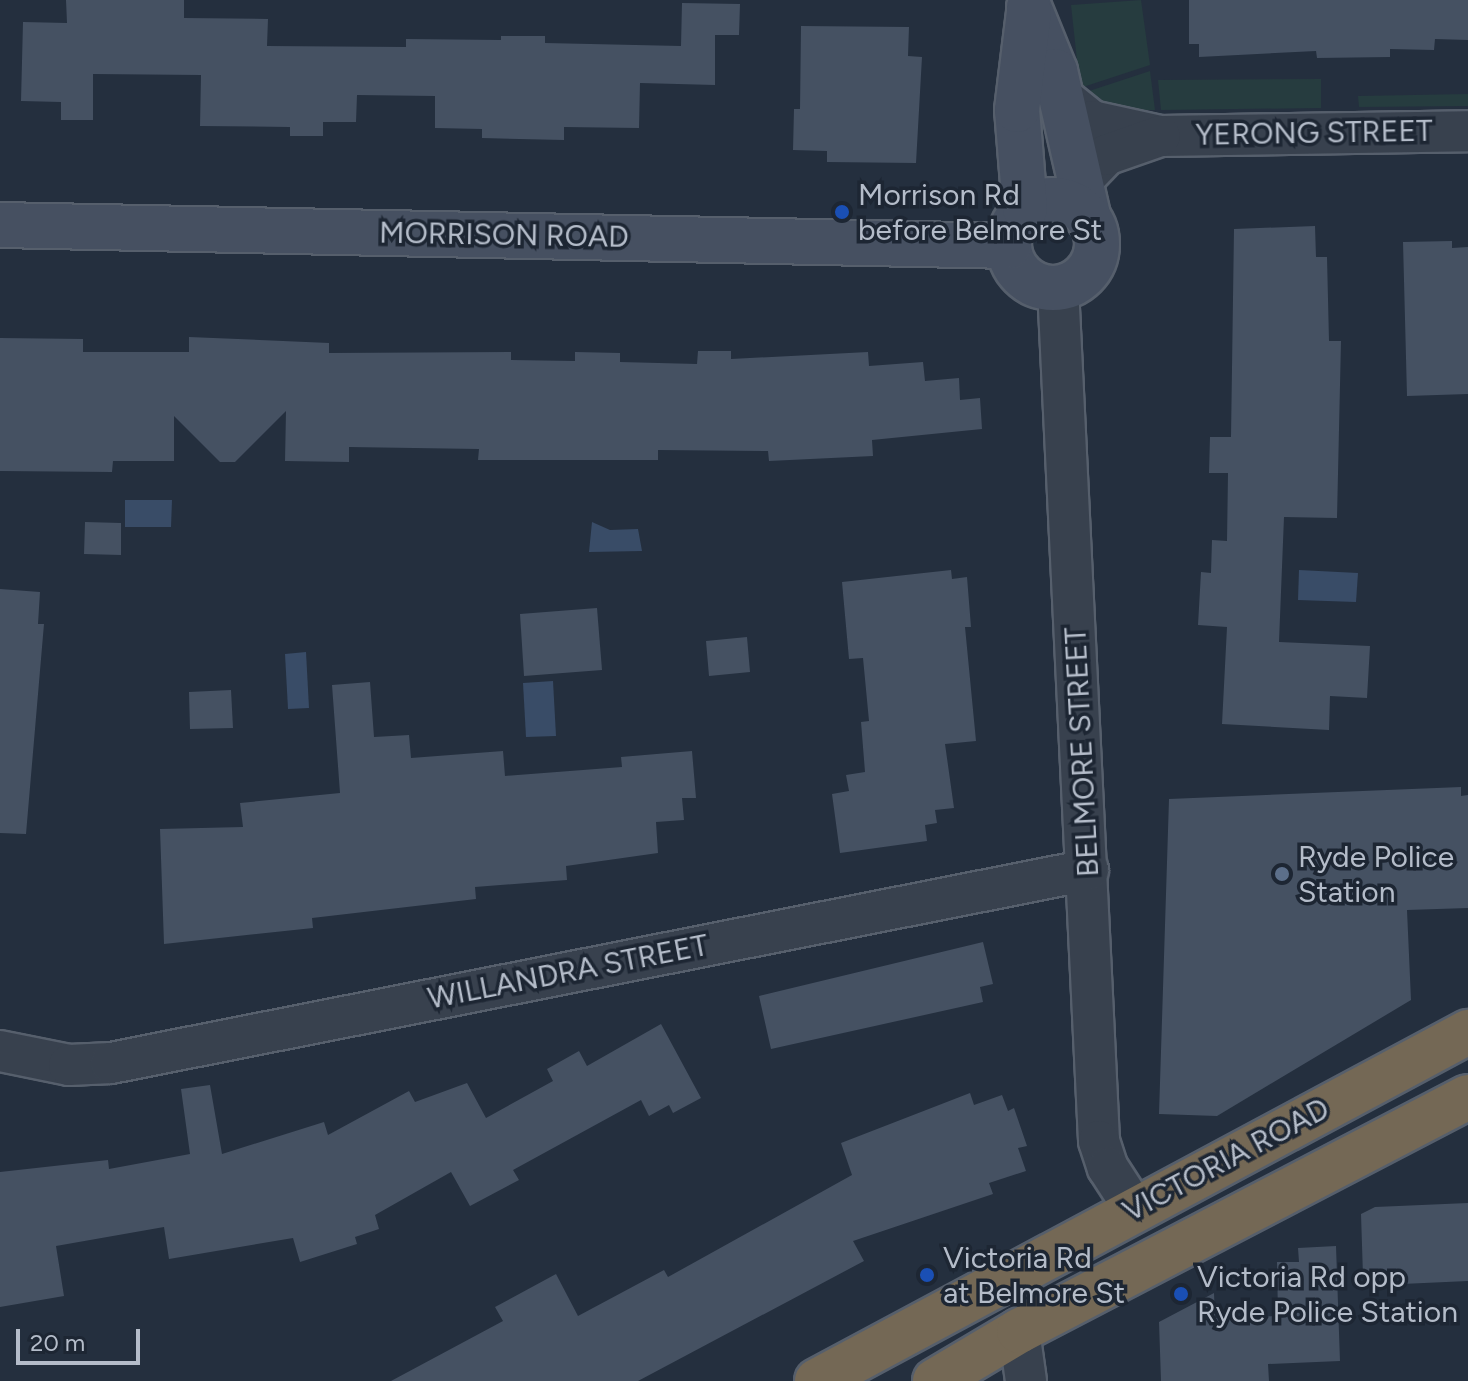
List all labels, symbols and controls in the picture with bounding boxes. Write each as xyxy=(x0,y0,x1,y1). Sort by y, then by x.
street label: YERONG STREET xyxy=(1195,113,1433,153)
place label: Morrison Rd before Belmore St xyxy=(858,177,1102,248)
marker: Morrison Rd before Belmore St xyxy=(833,203,851,221)
street label: MORRISON ROAD xyxy=(379,215,629,255)
street label: BELMORE STREET xyxy=(1057,626,1107,878)
place label: Ryde Police Station xyxy=(1298,839,1454,910)
marker: Ryde Police Station xyxy=(1273,865,1291,883)
street label: WILLANDRA STREET xyxy=(425,927,711,1017)
street label: VICTORIA ROAD xyxy=(1117,1091,1335,1229)
place label: Victoria Rd at Belmore St xyxy=(943,1240,1125,1310)
place label: Victoria Rd opp Ryde Police Station xyxy=(1197,1259,1458,1330)
marker: Victoria Rd at Belmore St xyxy=(918,1266,936,1284)
marker: Victoria Rd opp Ryde Police Station xyxy=(1172,1285,1190,1303)
scale bar xyxy=(20,1313,144,1363)
text: 20 m xyxy=(30,1328,85,1357)

